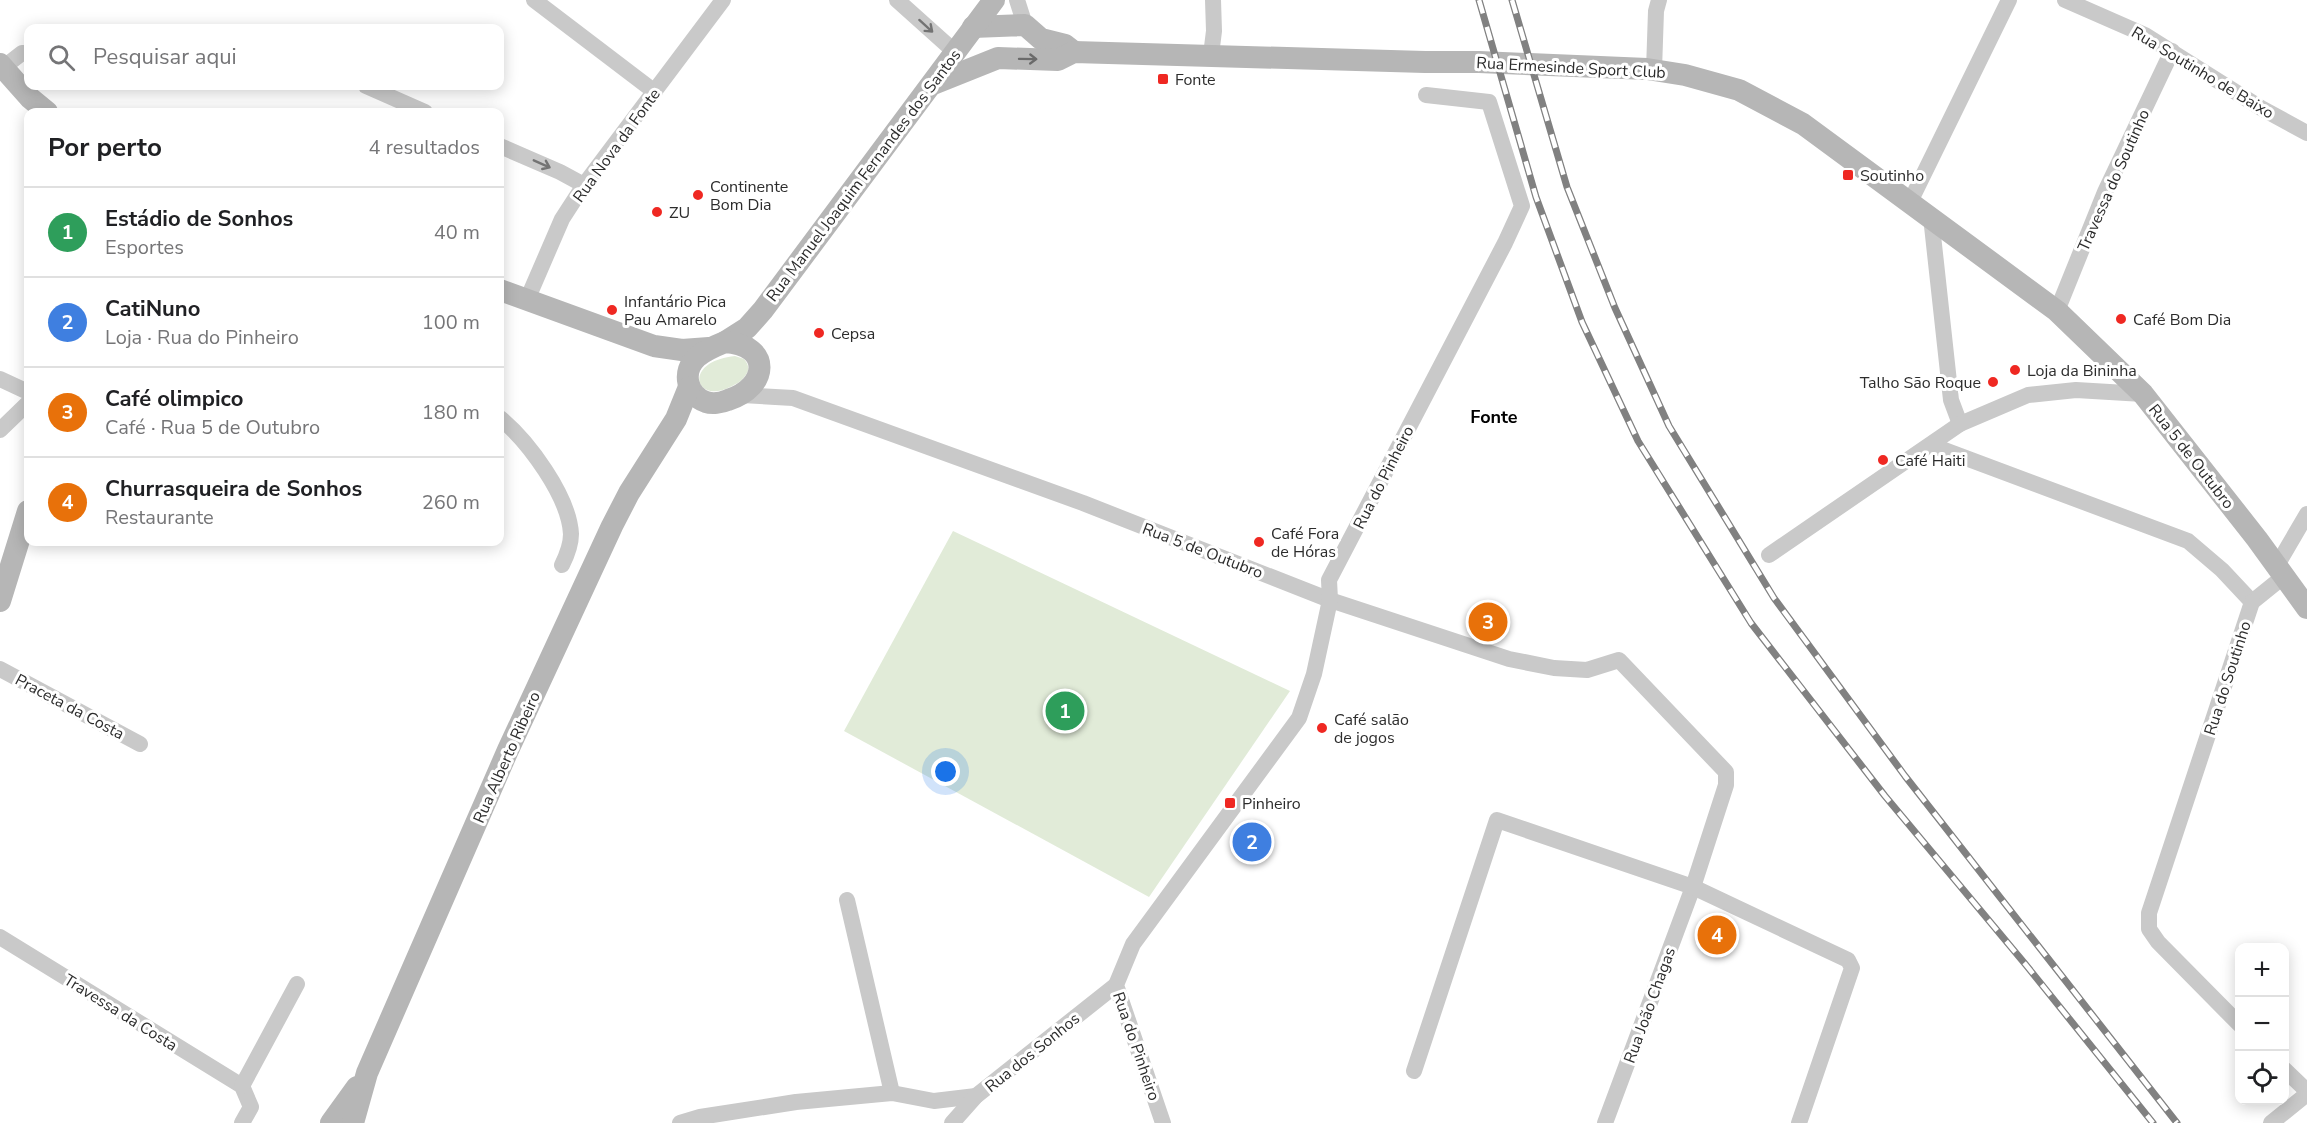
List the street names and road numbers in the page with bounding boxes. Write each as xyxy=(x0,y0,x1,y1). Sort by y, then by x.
street label: Rua Soutinho de Baixo xyxy=(2127,22,2278,124)
street label: Rua Manuel Joaquim Fernandes dos Santos xyxy=(761,45,966,306)
street label: Rua Ermesinde Sport Club xyxy=(1476,52,1666,84)
street label: Rua Nova da Fonte xyxy=(568,84,666,207)
street label: Travessa do Soutinho xyxy=(2073,106,2155,255)
street label: Rua 5 de Outubro xyxy=(2143,400,2239,514)
street label: Rua do Pinheiro xyxy=(1348,422,1419,533)
street label: Rua 5 de Outubro xyxy=(1139,518,1266,584)
street label: Rua do Soutinho xyxy=(2199,618,2257,738)
street label: Praceta da Costa xyxy=(11,669,128,745)
street label: Rua Alberto Ribeiro xyxy=(468,688,546,827)
street label: Rua João Chagas xyxy=(1619,944,1681,1066)
street label: Travessa da Costa xyxy=(60,969,181,1057)
street label: Rua do Pinheiro xyxy=(1107,989,1165,1104)
street label: Rua dos Sonhos xyxy=(981,1008,1085,1098)

